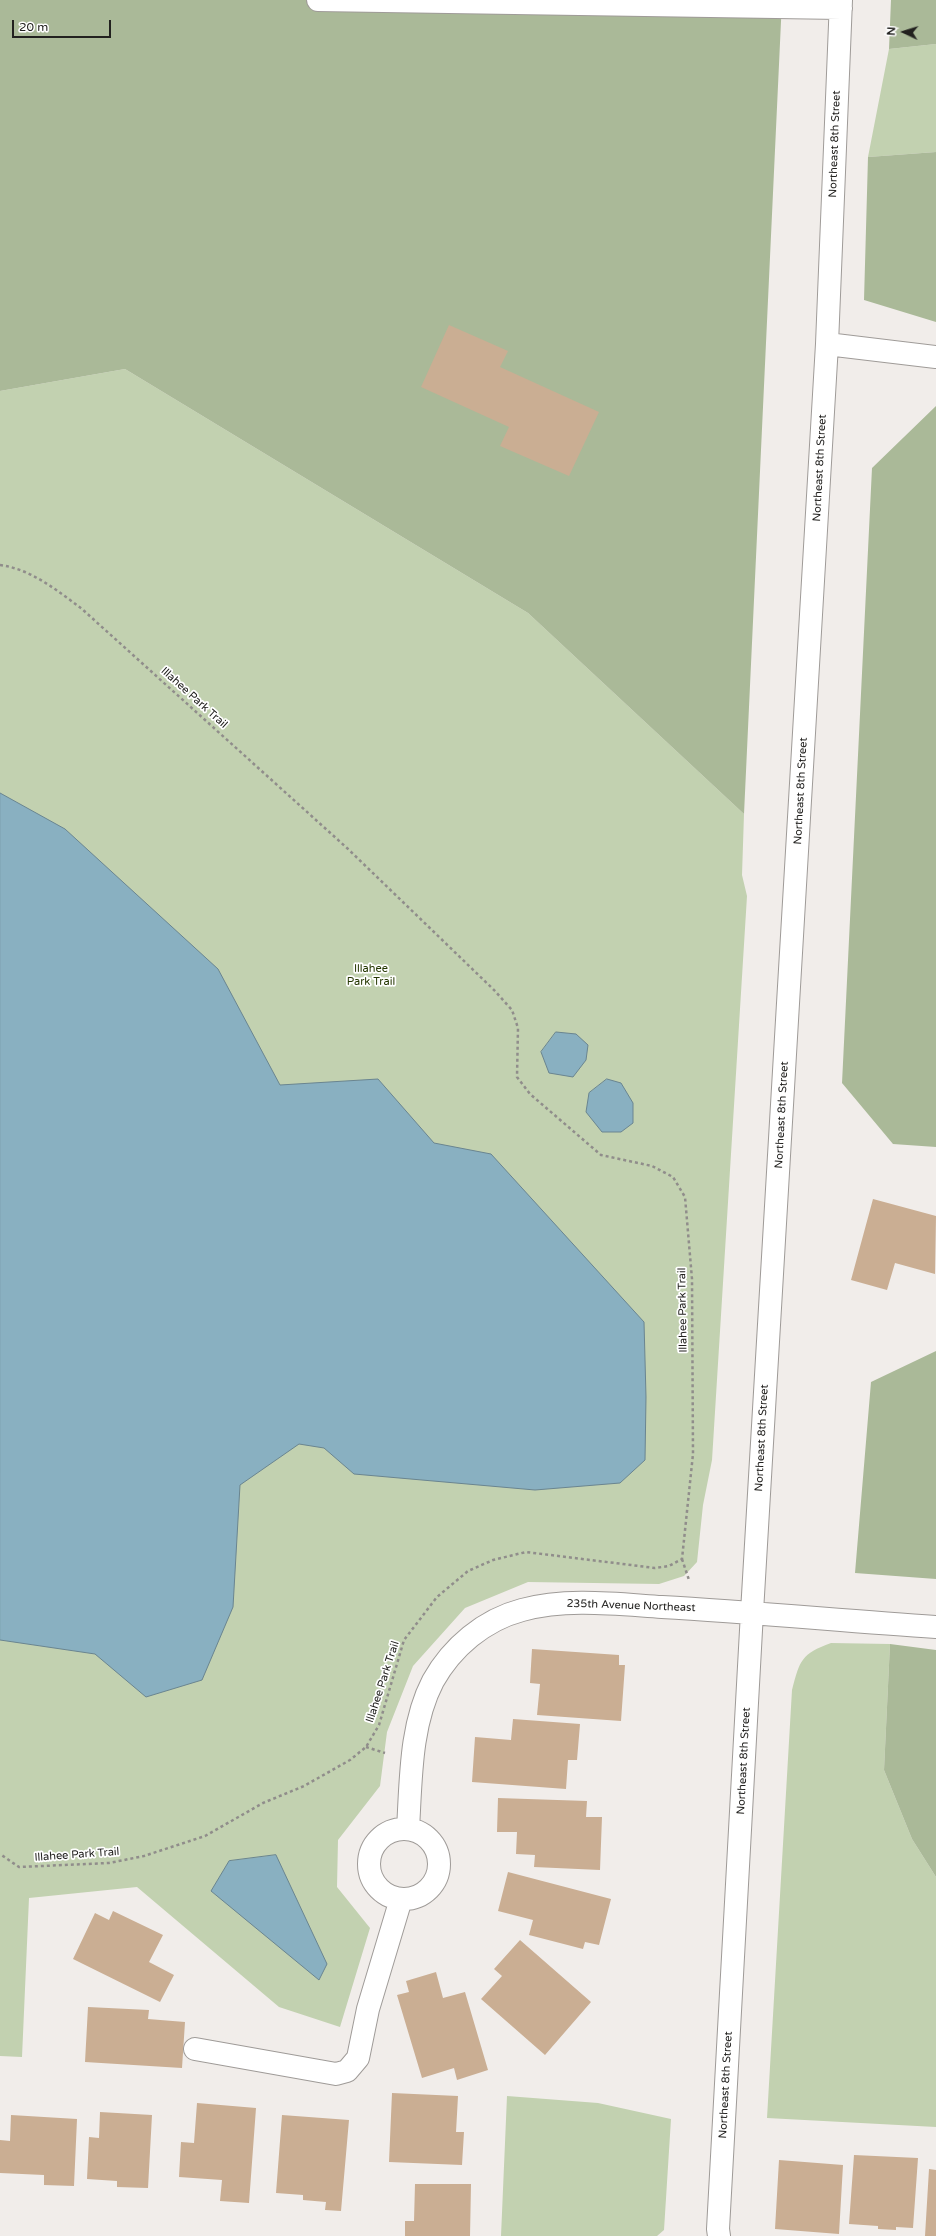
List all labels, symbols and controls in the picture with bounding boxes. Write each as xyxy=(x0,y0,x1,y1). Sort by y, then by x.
scale bar xyxy=(14,12,113,38)
north arrow xyxy=(884,12,924,52)
text: 20 m xyxy=(19,20,48,34)
text: N xyxy=(885,26,898,36)
street label: Northeast 8th Street xyxy=(827,90,843,198)
street label: Northeast 8th Street xyxy=(811,414,829,522)
street label: Illahee Park Trail xyxy=(158,665,230,731)
street label: Northeast 8th Street xyxy=(792,737,810,845)
park label: Illahee Park Trail xyxy=(347,962,395,988)
street label: Northeast 8th Street xyxy=(773,1061,791,1169)
street label: Illahee Park Trail xyxy=(676,1267,690,1353)
street label: Northeast 8th Street xyxy=(753,1384,771,1492)
street label: 235th Avenue Northeast xyxy=(566,1597,696,1615)
street label: Illahee Park Trail xyxy=(364,1640,402,1724)
street label: Northeast 8th Street xyxy=(735,1707,753,1815)
street label: Illahee Park Trail xyxy=(34,1845,120,1865)
street label: Northeast 8th Street xyxy=(717,2031,735,2139)

